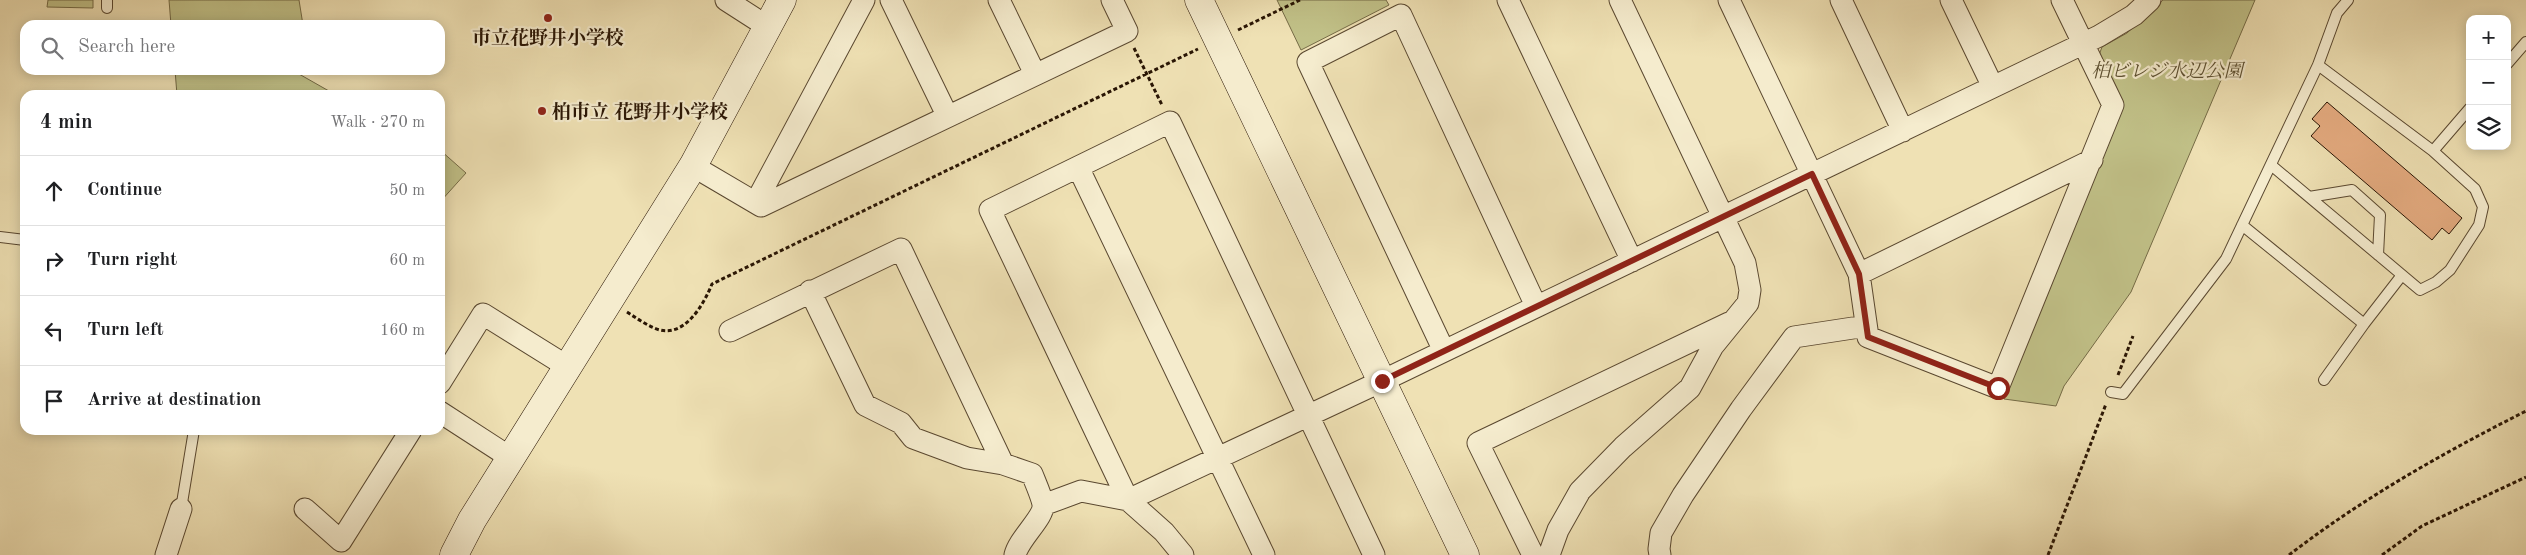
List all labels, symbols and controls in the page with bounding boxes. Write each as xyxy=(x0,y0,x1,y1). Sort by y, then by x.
marker: 市立花野井小学校 xyxy=(542,12,554,24)
map controls xyxy=(2466,15,2511,150)
button: + xyxy=(2466,15,2511,60)
search box xyxy=(20,20,445,75)
place label: 市立花野井小学校 xyxy=(472,27,624,49)
icon: search xyxy=(38,34,66,62)
text: Search here xyxy=(78,38,175,57)
button: − xyxy=(2466,60,2511,105)
park label: 柏ビレジ水辺公園 xyxy=(2091,61,2246,82)
place label: 柏市立 花野井小学校 xyxy=(552,101,728,123)
marker: 柏市立 花野井小学校 xyxy=(536,105,548,117)
button: layers xyxy=(2466,105,2511,150)
text: 4 min xyxy=(40,112,93,133)
text: Walk · 270 m xyxy=(330,115,425,131)
icon: ahead xyxy=(40,177,68,205)
text: Continue xyxy=(87,181,162,200)
text: 50 m xyxy=(389,183,425,199)
icon: right xyxy=(40,247,68,275)
text: Turn right xyxy=(87,251,177,270)
text: 60 m xyxy=(389,253,425,269)
icon: left xyxy=(40,317,68,345)
text: Turn left xyxy=(87,321,164,340)
text: 160 m xyxy=(380,323,425,339)
route end xyxy=(1371,370,1394,393)
route start xyxy=(1987,377,2010,400)
icon: arrive xyxy=(40,387,68,415)
text: Arrive at destination xyxy=(87,391,261,410)

